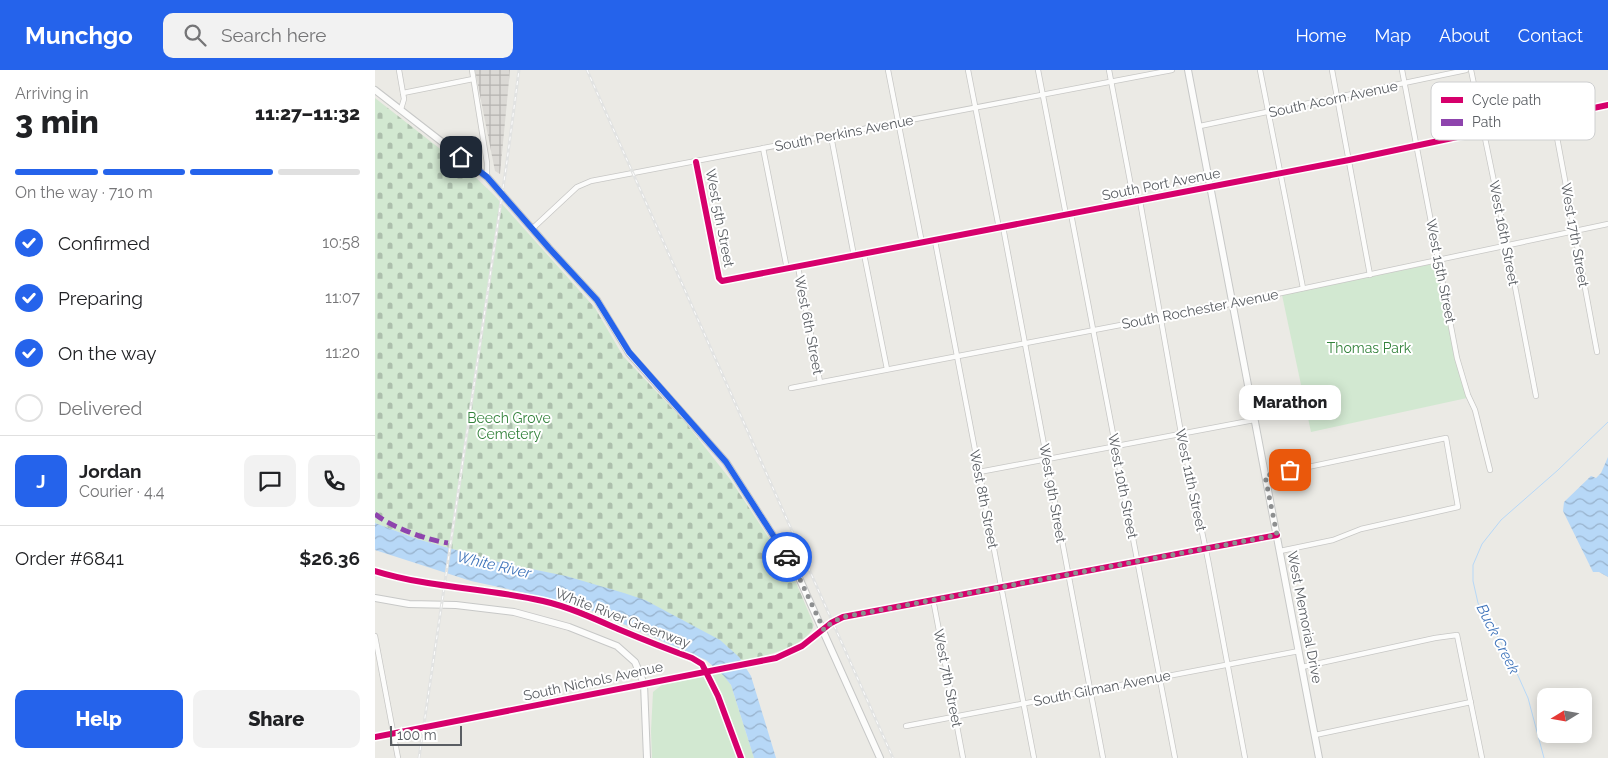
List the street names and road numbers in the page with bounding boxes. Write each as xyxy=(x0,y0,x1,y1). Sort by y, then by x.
street label: South Acorn Avenue xyxy=(1267,77,1399,121)
street label: South Perkins Avenue xyxy=(773,112,915,154)
street label: South Port Avenue xyxy=(1100,165,1222,203)
street label: West 5th Street xyxy=(703,167,737,269)
street label: West 16th Street xyxy=(1486,179,1522,287)
street label: West 17th Street xyxy=(1558,182,1592,289)
street label: West 15th Street xyxy=(1423,218,1459,325)
street label: West 6th Street xyxy=(792,274,827,376)
street label: South Rochester Avenue xyxy=(1120,286,1280,332)
street label: West 11th Street xyxy=(1172,427,1210,533)
street label: West 10th Street xyxy=(1105,432,1141,540)
street label: West 9th Street xyxy=(1036,442,1070,544)
street label: West 8th Street xyxy=(967,448,1001,550)
street label: West Memorial Drive xyxy=(1284,549,1326,685)
street label: White River Greenway xyxy=(553,585,693,651)
street label: West 7th Street xyxy=(931,628,965,729)
street label: South Nichols Avenue xyxy=(522,658,664,704)
street label: South Gilman Avenue xyxy=(1032,667,1172,709)

